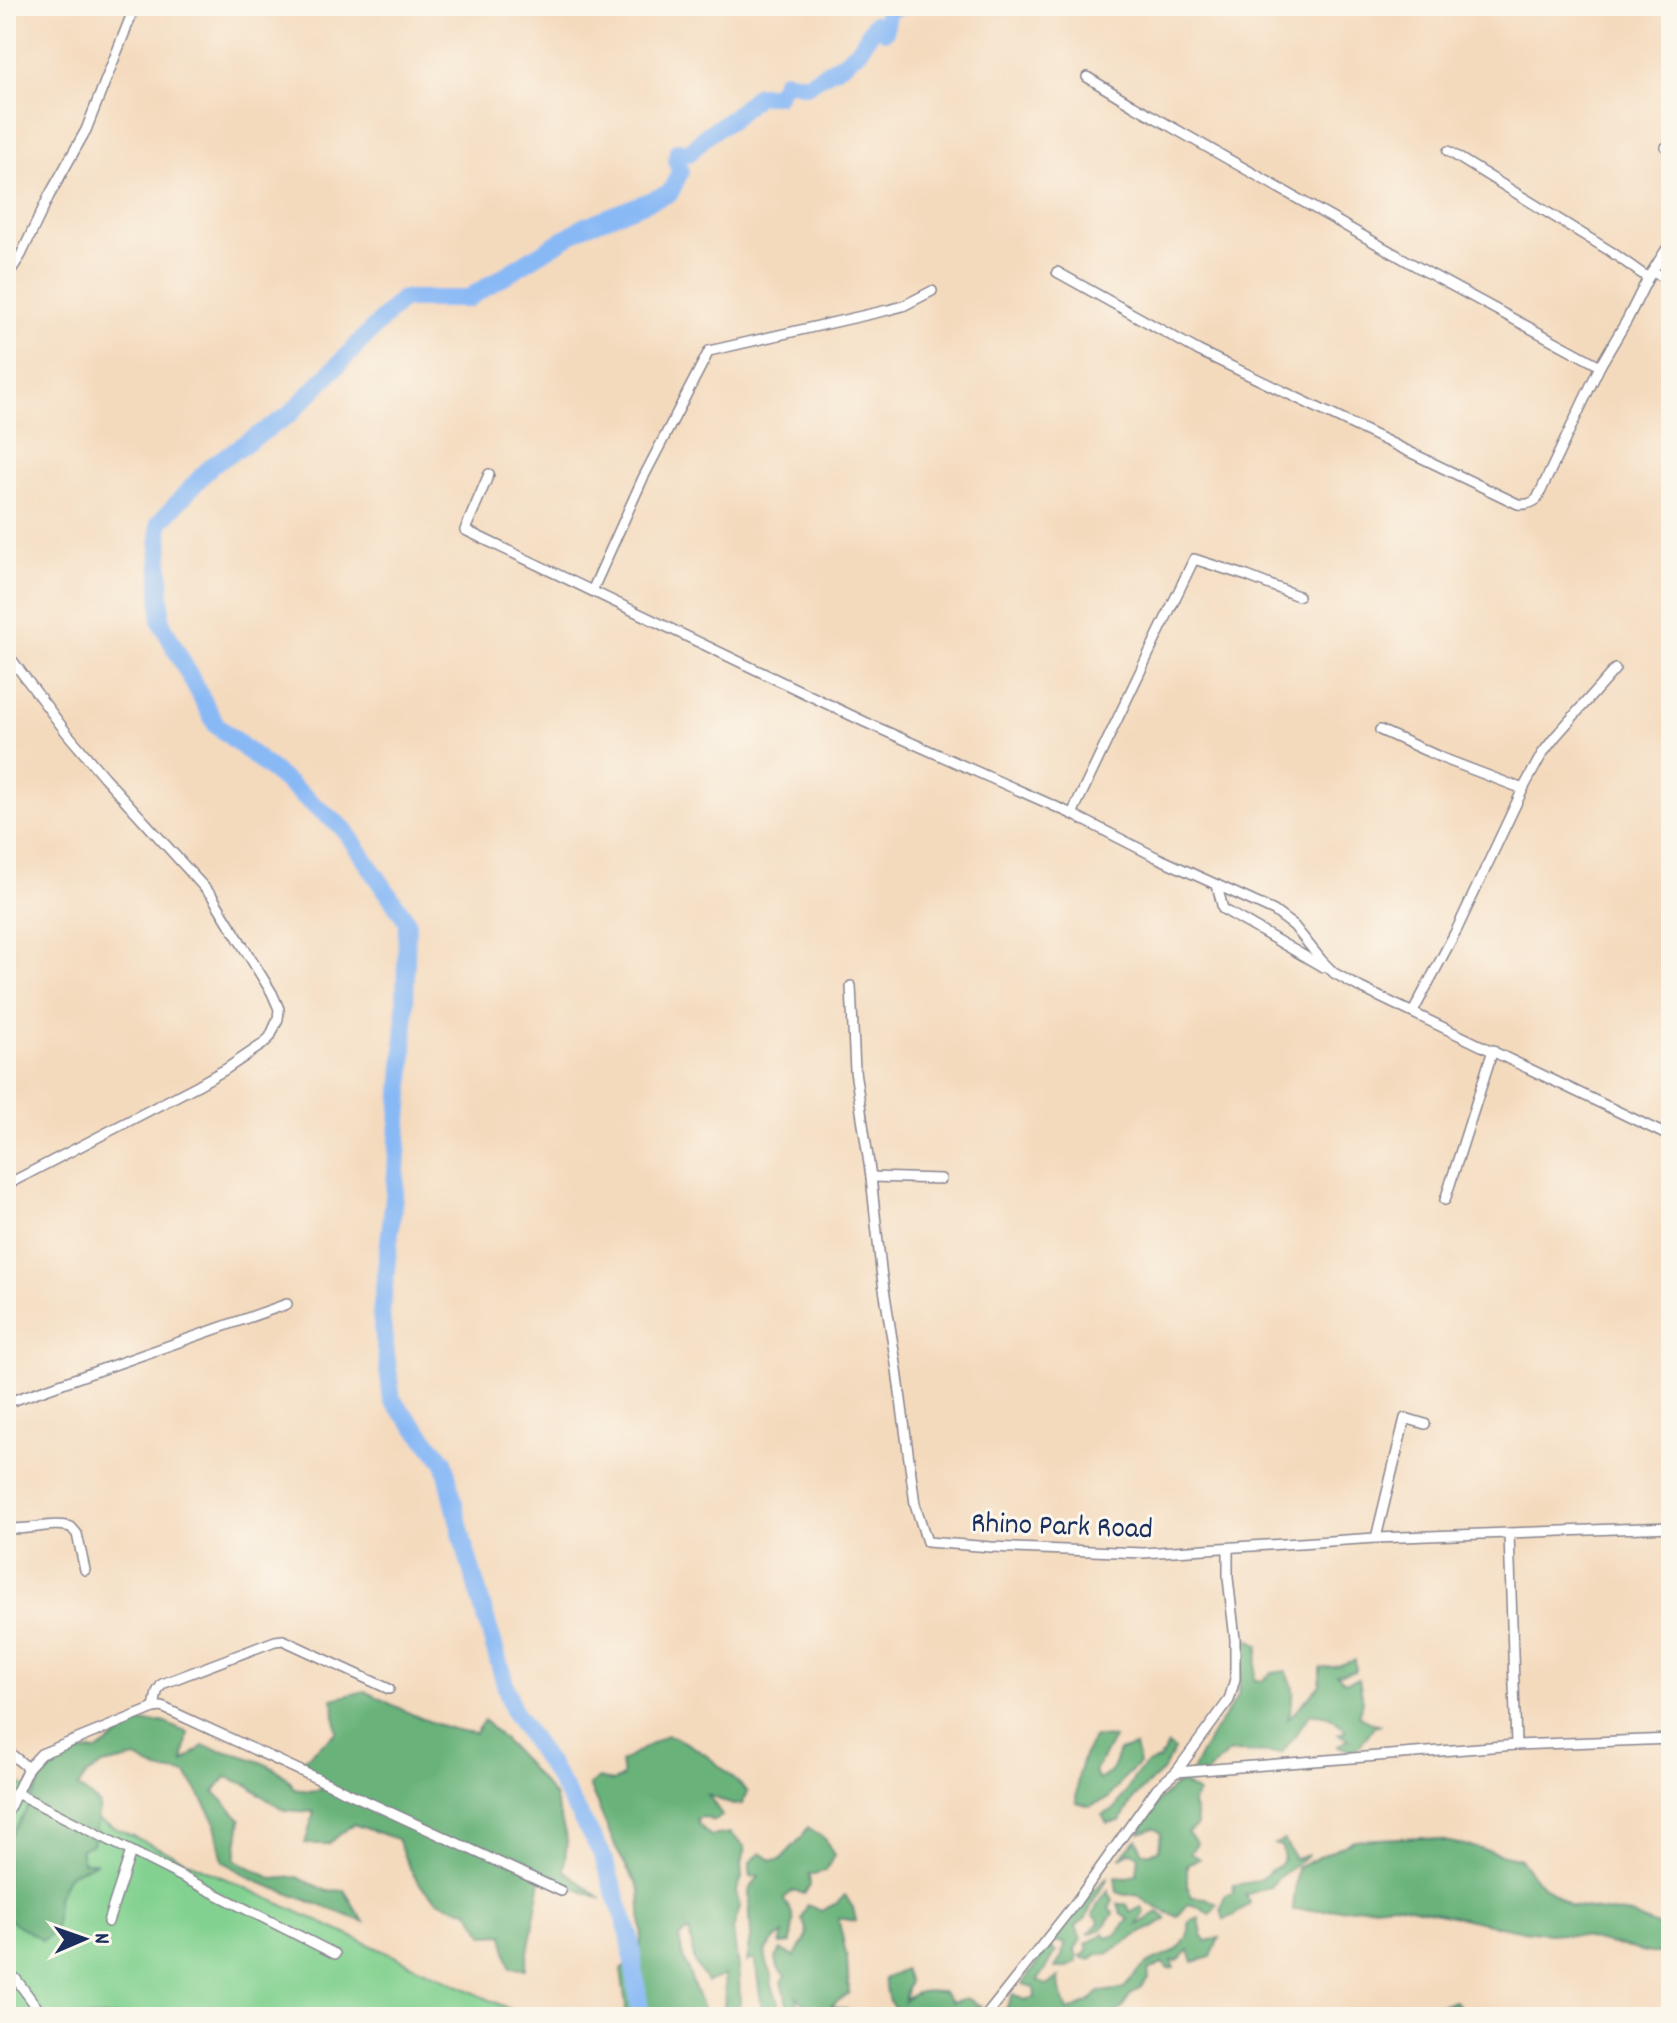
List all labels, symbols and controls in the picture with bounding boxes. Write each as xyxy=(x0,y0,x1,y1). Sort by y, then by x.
street label: Rhino Park Road xyxy=(970,1504,1154,1553)
north arrow xyxy=(44,1899,124,1979)
text: N xyxy=(85,1932,116,1945)

